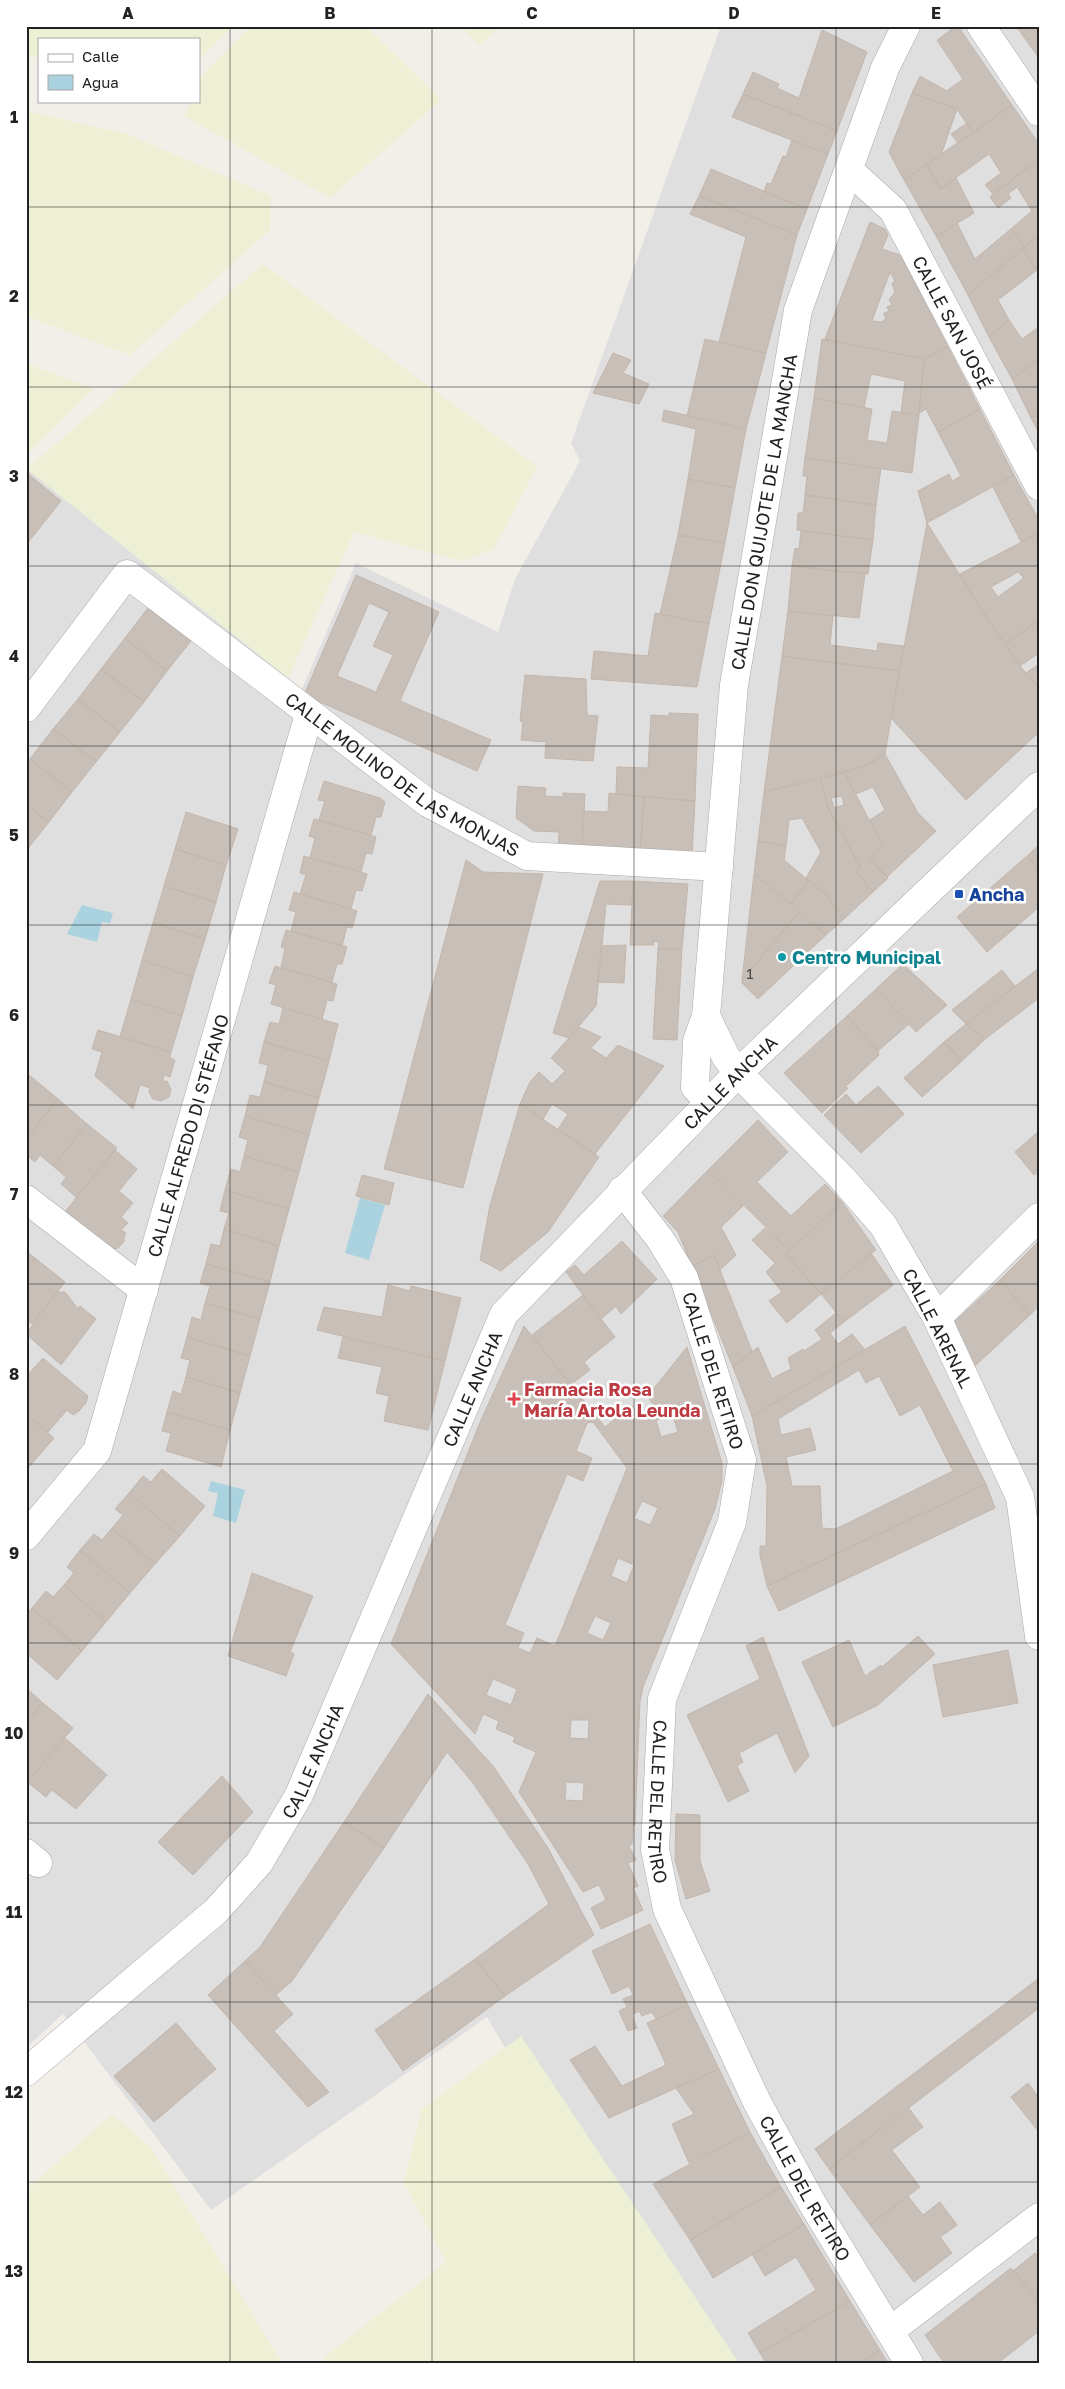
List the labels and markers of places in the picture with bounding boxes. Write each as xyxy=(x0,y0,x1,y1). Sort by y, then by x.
place label: Ancha xyxy=(969,883,1024,905)
marker: Ancha xyxy=(953,888,965,900)
place label: Centro Municipal xyxy=(792,946,941,968)
marker: Centro Municipal xyxy=(776,951,788,963)
place label: Farmacia Rosa María Artola Leunda xyxy=(524,1378,700,1421)
marker: Farmacia Rosa María Artola Leunda xyxy=(508,1393,520,1405)

